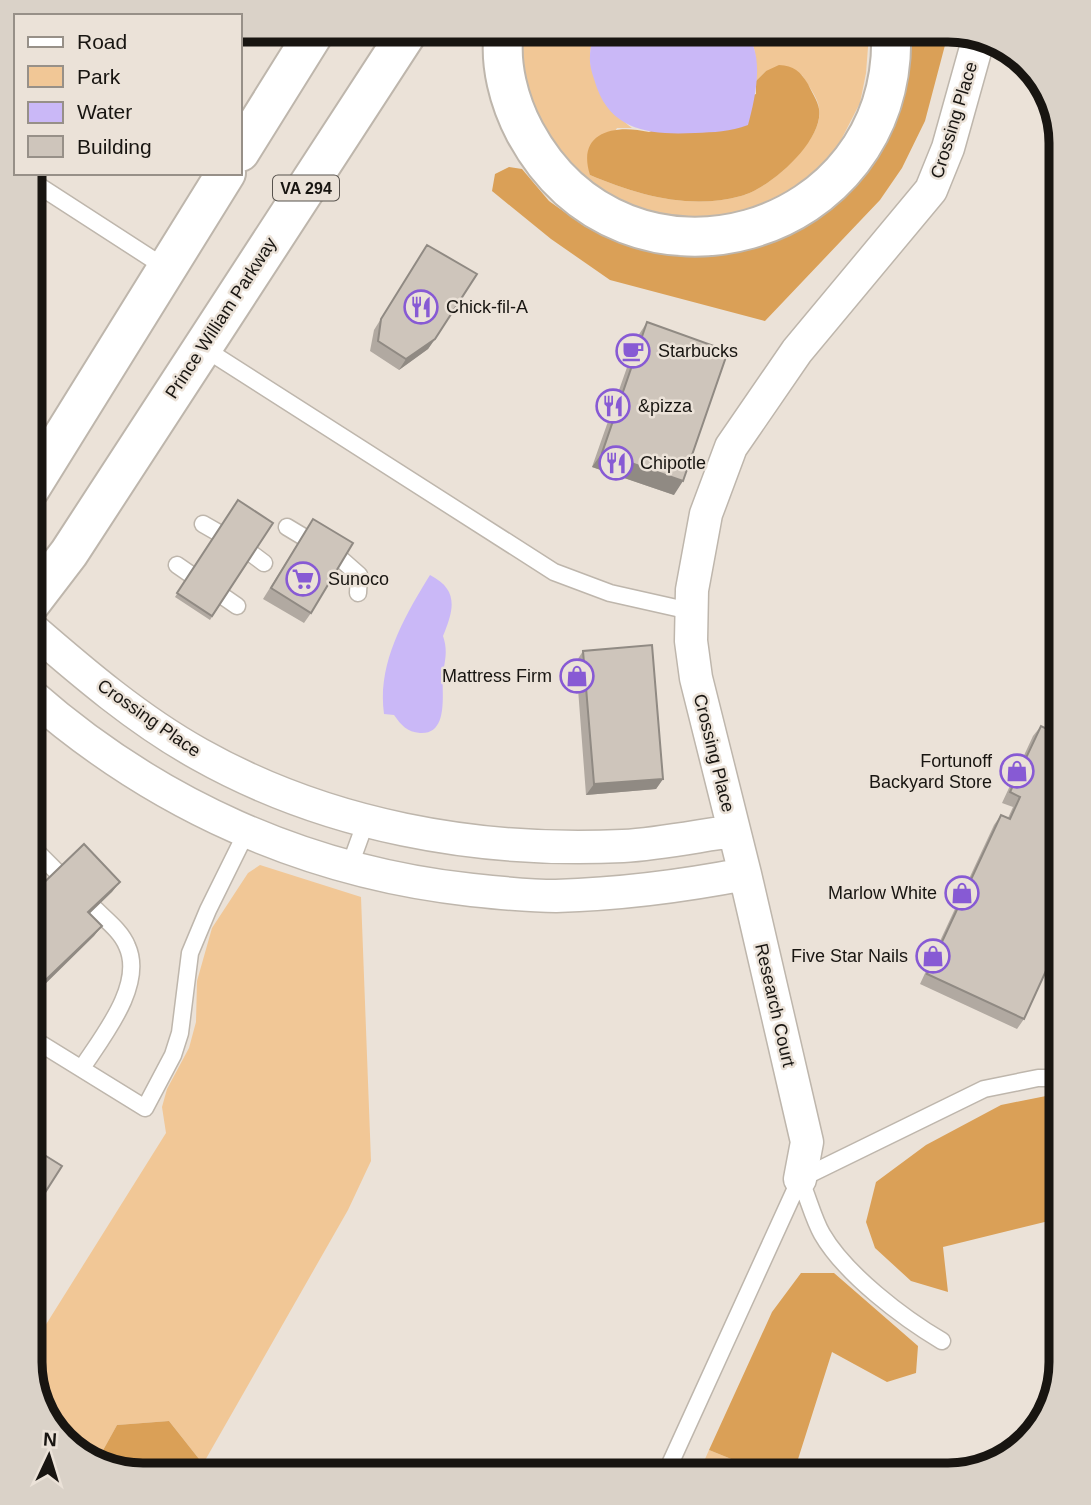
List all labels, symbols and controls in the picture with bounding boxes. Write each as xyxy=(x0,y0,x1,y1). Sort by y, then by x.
legend xyxy=(14,14,242,175)
text: Road xyxy=(77,30,127,53)
street label: Crossing Place xyxy=(927,59,981,181)
text: Park xyxy=(77,65,121,88)
text: Water xyxy=(77,100,132,123)
text: Building xyxy=(77,135,152,158)
road number: VA 294 xyxy=(273,176,339,200)
street label: Prince William Parkway xyxy=(161,234,281,402)
restaurant icon: Chick-fil-A xyxy=(402,288,440,326)
place label: Chick-fil-A xyxy=(446,297,528,317)
cafe icon: Starbucks xyxy=(614,332,652,370)
place label: Starbucks xyxy=(658,341,738,361)
restaurant icon: &pizza xyxy=(594,387,632,425)
place label: &pizza xyxy=(638,396,693,416)
restaurant icon: Chipotle xyxy=(597,444,635,482)
place label: Chipotle xyxy=(640,453,706,473)
supermarket icon: Sunoco xyxy=(284,560,322,598)
place label: Sunoco xyxy=(328,569,389,589)
shop icon: Mattress Firm xyxy=(558,657,596,695)
place label: Mattress Firm xyxy=(442,666,552,686)
street label: Crossing Place xyxy=(94,675,204,761)
street label: Crossing Place xyxy=(690,692,738,814)
place label: Fortunoff Backyard Store xyxy=(869,751,993,792)
shop icon: Fortunoff Backyard Store xyxy=(998,752,1036,790)
shop icon: Marlow White xyxy=(943,874,981,912)
place label: Marlow White xyxy=(828,883,937,903)
shop icon: Five Star Nails xyxy=(914,937,952,975)
street label: Research Court xyxy=(751,941,799,1069)
place label: Five Star Nails xyxy=(791,946,908,966)
north arrow xyxy=(14,1421,84,1491)
text: N xyxy=(43,1429,58,1450)

